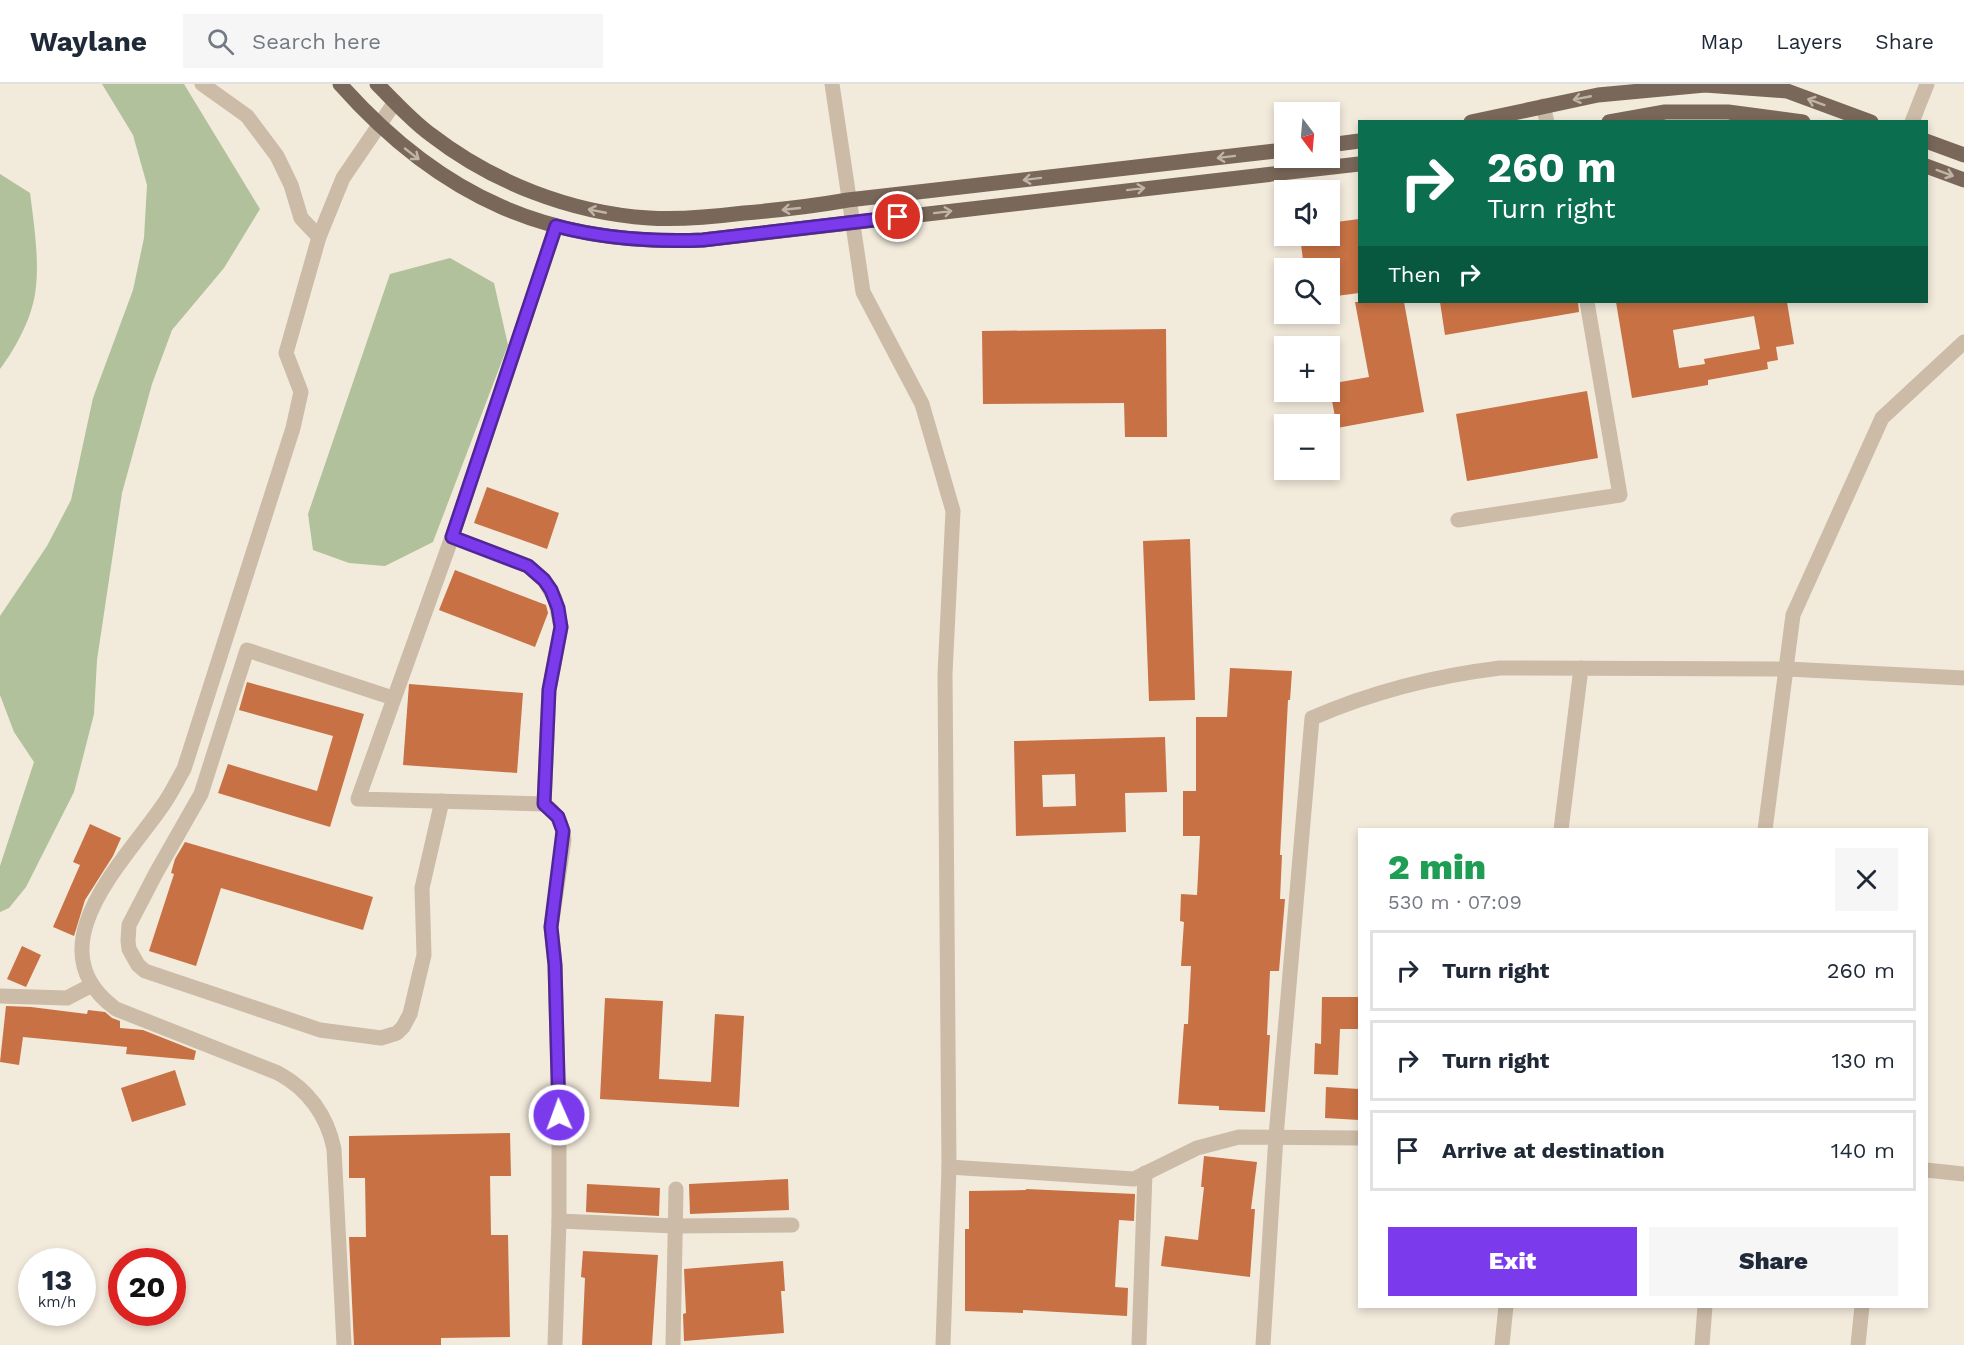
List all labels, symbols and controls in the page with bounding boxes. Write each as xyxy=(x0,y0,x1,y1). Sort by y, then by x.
search box xyxy=(183,14,603,68)
text: Waylane xyxy=(30,25,147,58)
icon: search xyxy=(204,25,237,58)
text: Search here xyxy=(252,29,381,54)
text: Map xyxy=(1700,29,1743,54)
text: Layers xyxy=(1776,29,1842,54)
text: Share xyxy=(1875,29,1934,54)
one-way arrow xyxy=(1573,93,1592,104)
one-way arrow xyxy=(1807,95,1826,106)
north arrow xyxy=(1274,102,1340,168)
map controls xyxy=(1274,102,1340,480)
text: 260 m xyxy=(1487,143,1617,192)
icon: right xyxy=(1388,144,1466,222)
one-way arrow xyxy=(404,147,420,160)
one-way arrow xyxy=(1216,152,1236,163)
one-way arrow xyxy=(1935,169,1954,180)
one-way arrow xyxy=(1023,174,1043,185)
button: sound xyxy=(1274,180,1340,246)
one-way arrow xyxy=(1126,184,1146,195)
pin xyxy=(872,191,923,242)
text: Turn right xyxy=(1487,193,1616,225)
icon: arrive xyxy=(881,200,914,233)
one-way arrow xyxy=(781,204,801,215)
one-way arrow xyxy=(587,205,607,216)
one-way arrow xyxy=(932,206,952,217)
button: search xyxy=(1274,258,1340,324)
icon: right xyxy=(1453,258,1486,291)
text: Then xyxy=(1388,262,1441,287)
button: + xyxy=(1274,336,1340,402)
button: − xyxy=(1274,414,1340,480)
text: 2 min xyxy=(1388,846,1486,888)
button: close xyxy=(1835,848,1898,911)
text: 530 m · 07:09 xyxy=(1388,890,1522,914)
icon: right xyxy=(1391,954,1424,987)
text: Turn right xyxy=(1442,958,1549,983)
text: 260 m xyxy=(1827,958,1895,983)
icon: right xyxy=(1391,1044,1424,1077)
text: Turn right xyxy=(1442,1048,1549,1073)
text: 130 m xyxy=(1831,1048,1895,1073)
position arrow xyxy=(527,1083,591,1147)
icon: arrive xyxy=(1391,1134,1424,1167)
text: Arrive at destination xyxy=(1442,1138,1665,1163)
text: 140 m xyxy=(1831,1138,1895,1163)
button: Exit xyxy=(1388,1227,1637,1296)
button: Share xyxy=(1649,1227,1898,1296)
speed limit sign: 20 xyxy=(108,1248,186,1326)
text: 13 xyxy=(42,1262,72,1297)
text: km/h xyxy=(38,1293,76,1311)

